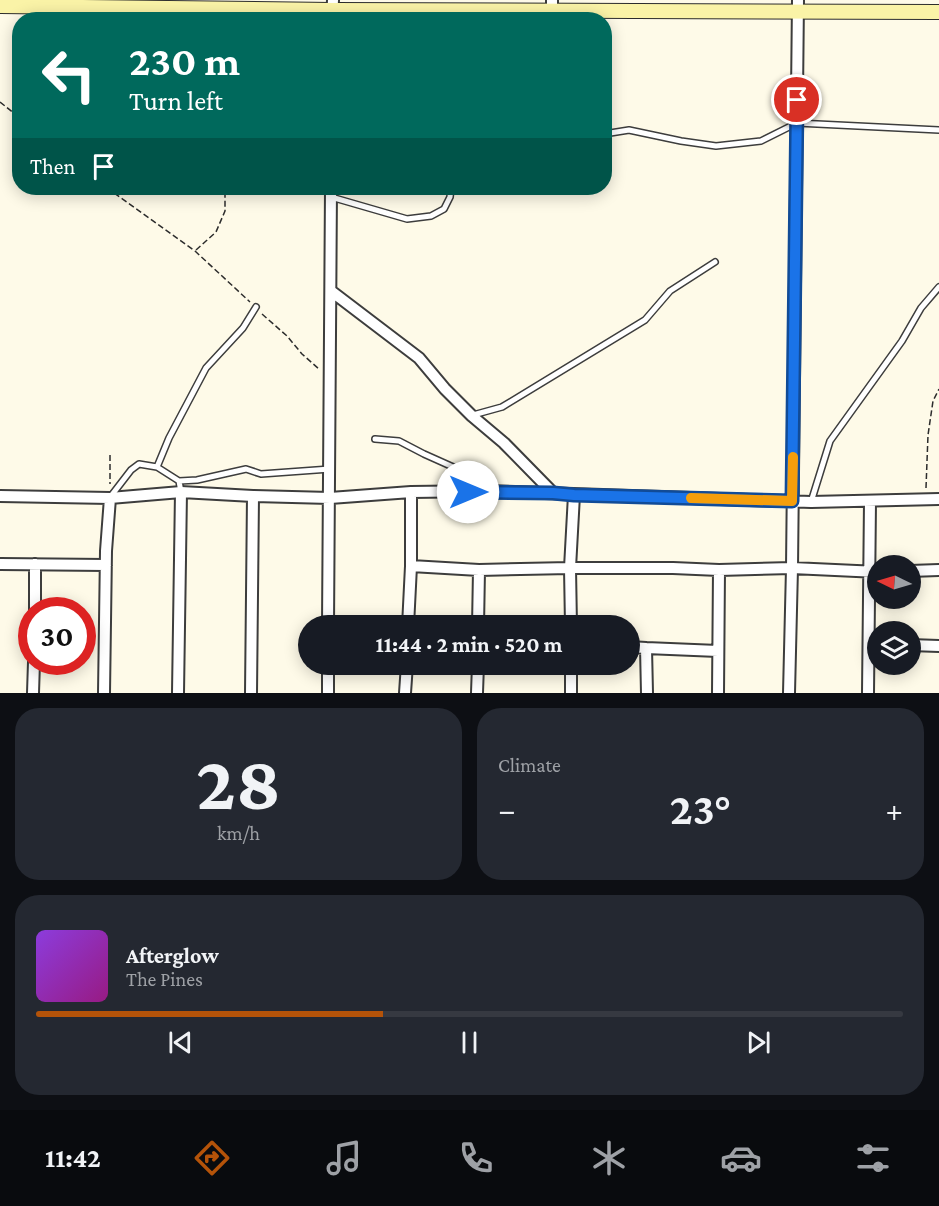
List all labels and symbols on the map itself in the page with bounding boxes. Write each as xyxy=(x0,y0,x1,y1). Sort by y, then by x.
pin xyxy=(771,74,822,125)
position arrow xyxy=(436,460,500,524)
north arrow xyxy=(867,555,921,609)
speed limit sign: 30 xyxy=(18,597,96,675)

